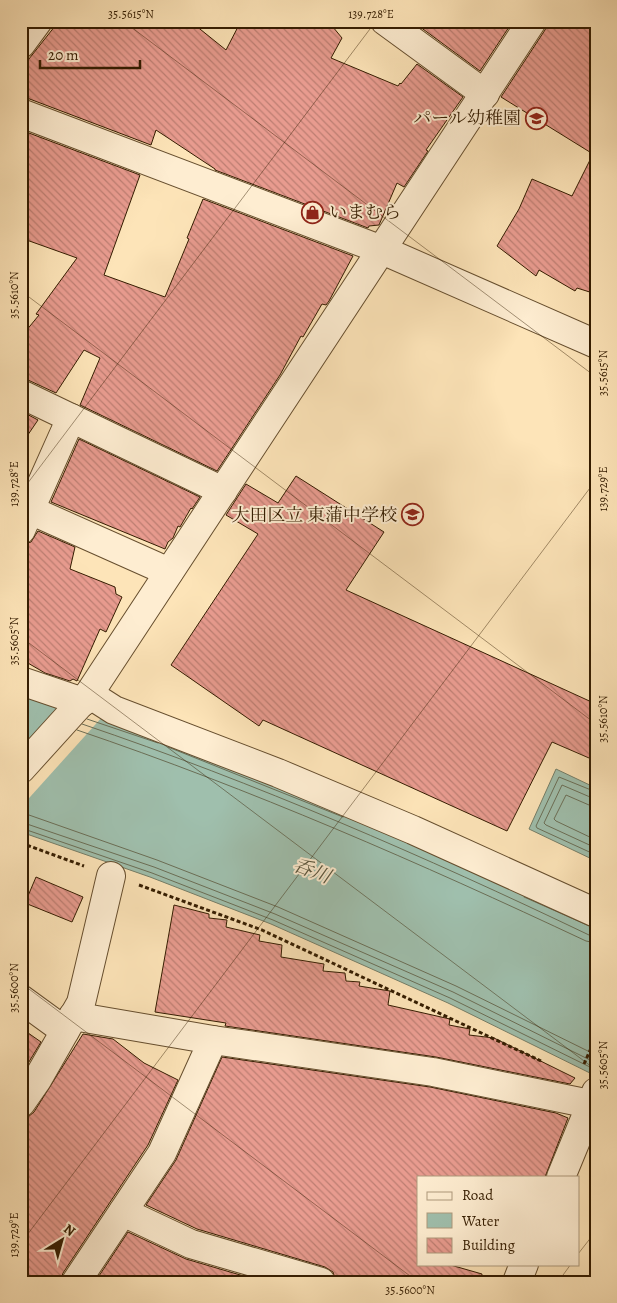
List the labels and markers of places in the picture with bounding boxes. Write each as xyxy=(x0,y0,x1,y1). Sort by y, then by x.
place label: パール幼稚園 xyxy=(413,106,521,130)
school or university icon: パール幼稚園 xyxy=(525,106,549,130)
shop icon: いまむら xyxy=(301,200,325,224)
place label: いまむら xyxy=(329,200,401,224)
place label: 大田区立 東蒲中学校 xyxy=(231,503,397,527)
school or university icon: 大田区立 東蒲中学校 xyxy=(401,503,425,527)

